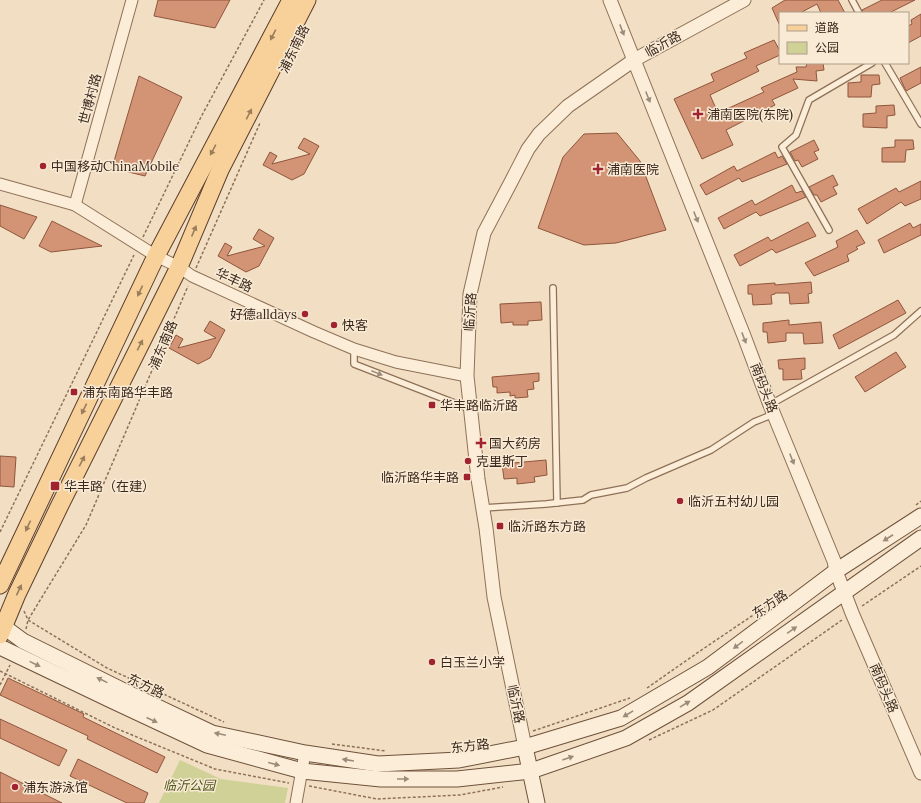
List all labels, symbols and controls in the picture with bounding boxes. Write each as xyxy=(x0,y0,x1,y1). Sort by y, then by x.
legend xyxy=(779,12,909,64)
text: 道路 xyxy=(815,20,839,35)
street label: 浦东南路 xyxy=(275,22,313,76)
one-way arrow xyxy=(619,25,625,36)
street label: 临沂路 xyxy=(642,27,684,61)
one-way arrow xyxy=(269,29,276,40)
text: 公园 xyxy=(815,40,839,55)
street label: 世博村路 xyxy=(75,72,105,126)
one-way arrow xyxy=(646,91,652,103)
place label: 浦南医院(东院) xyxy=(707,106,793,123)
one-way arrow xyxy=(246,108,252,120)
marker: 浦南医院(东院) xyxy=(692,108,704,120)
one-way arrow xyxy=(209,144,216,156)
place label: 中国移动ChinaMobile xyxy=(51,158,179,175)
marker: 中国移动ChinaMobile xyxy=(38,161,48,171)
place label: 浦南医院 xyxy=(607,161,659,178)
marker: 浦南医院 xyxy=(592,163,604,175)
one-way arrow xyxy=(694,212,700,224)
one-way arrow xyxy=(191,226,197,237)
street label: 华丰路 xyxy=(213,264,255,296)
one-way arrow xyxy=(137,286,143,297)
street label: 临沂路 xyxy=(460,292,480,332)
place label: 好德alldays xyxy=(230,306,297,323)
marker: 好德alldays xyxy=(300,309,310,319)
place label: 快客 xyxy=(342,317,368,334)
street label: 浦东南路 xyxy=(145,318,181,372)
marker: 快客 xyxy=(329,320,339,330)
one-way arrow xyxy=(742,333,748,345)
one-way arrow xyxy=(137,339,143,351)
street label: 南码头路 xyxy=(747,361,781,415)
one-way arrow xyxy=(371,370,383,376)
place label: 浦东南路华丰路 xyxy=(82,384,173,401)
marker: 浦东南路华丰路 xyxy=(69,387,79,397)
place label: 华丰路临沂路 xyxy=(440,397,518,414)
marker: 华丰路临沂路 xyxy=(427,400,437,410)
one-way arrow xyxy=(81,403,87,414)
place label: 国大药房 xyxy=(489,435,541,452)
marker: 国大药房 xyxy=(476,438,486,448)
place label: 克里斯丁 xyxy=(476,453,528,470)
one-way arrow xyxy=(789,453,796,465)
one-way arrow xyxy=(79,455,85,467)
marker: 克里斯丁 xyxy=(463,456,473,466)
place label: 临沂路华丰路 xyxy=(381,469,459,486)
marker: 临沂路华丰路 xyxy=(462,472,472,482)
place label: 华丰路（在建） xyxy=(64,478,155,495)
marker: 华丰路（在建） xyxy=(49,480,61,492)
place label: 临沂五村幼儿园 xyxy=(688,493,779,510)
marker: 临沂五村幼儿园 xyxy=(675,496,685,506)
place label: 临沂路东方路 xyxy=(508,518,586,535)
one-way arrow xyxy=(25,520,31,532)
marker: 临沂路东方路 xyxy=(495,521,505,531)
one-way arrow xyxy=(882,534,894,541)
one-way arrow xyxy=(16,585,22,596)
street label: 东方路 xyxy=(749,586,791,622)
one-way arrow xyxy=(787,626,797,634)
one-way arrow xyxy=(732,641,743,649)
place label: 白玉兰小学 xyxy=(440,654,505,671)
marker: 白玉兰小学 xyxy=(427,657,437,667)
one-way arrow xyxy=(29,661,41,667)
street label: 南码头路 xyxy=(866,661,902,715)
street label: 东方路 xyxy=(125,670,167,702)
one-way arrow xyxy=(97,677,108,683)
street label: 临沂路 xyxy=(504,683,528,725)
one-way arrow xyxy=(679,701,691,708)
one-way arrow xyxy=(622,711,634,718)
one-way arrow xyxy=(147,717,158,723)
one-way arrow xyxy=(214,731,227,737)
street label: 东方路 xyxy=(450,735,490,757)
one-way arrow xyxy=(562,755,574,761)
one-way arrow xyxy=(342,756,354,762)
one-way arrow xyxy=(268,761,280,767)
one-way arrow xyxy=(397,776,410,782)
park label: 临沂公园 xyxy=(163,777,217,794)
place label: 浦东游泳馆 xyxy=(23,779,88,796)
marker: 浦东游泳馆 xyxy=(10,782,20,792)

